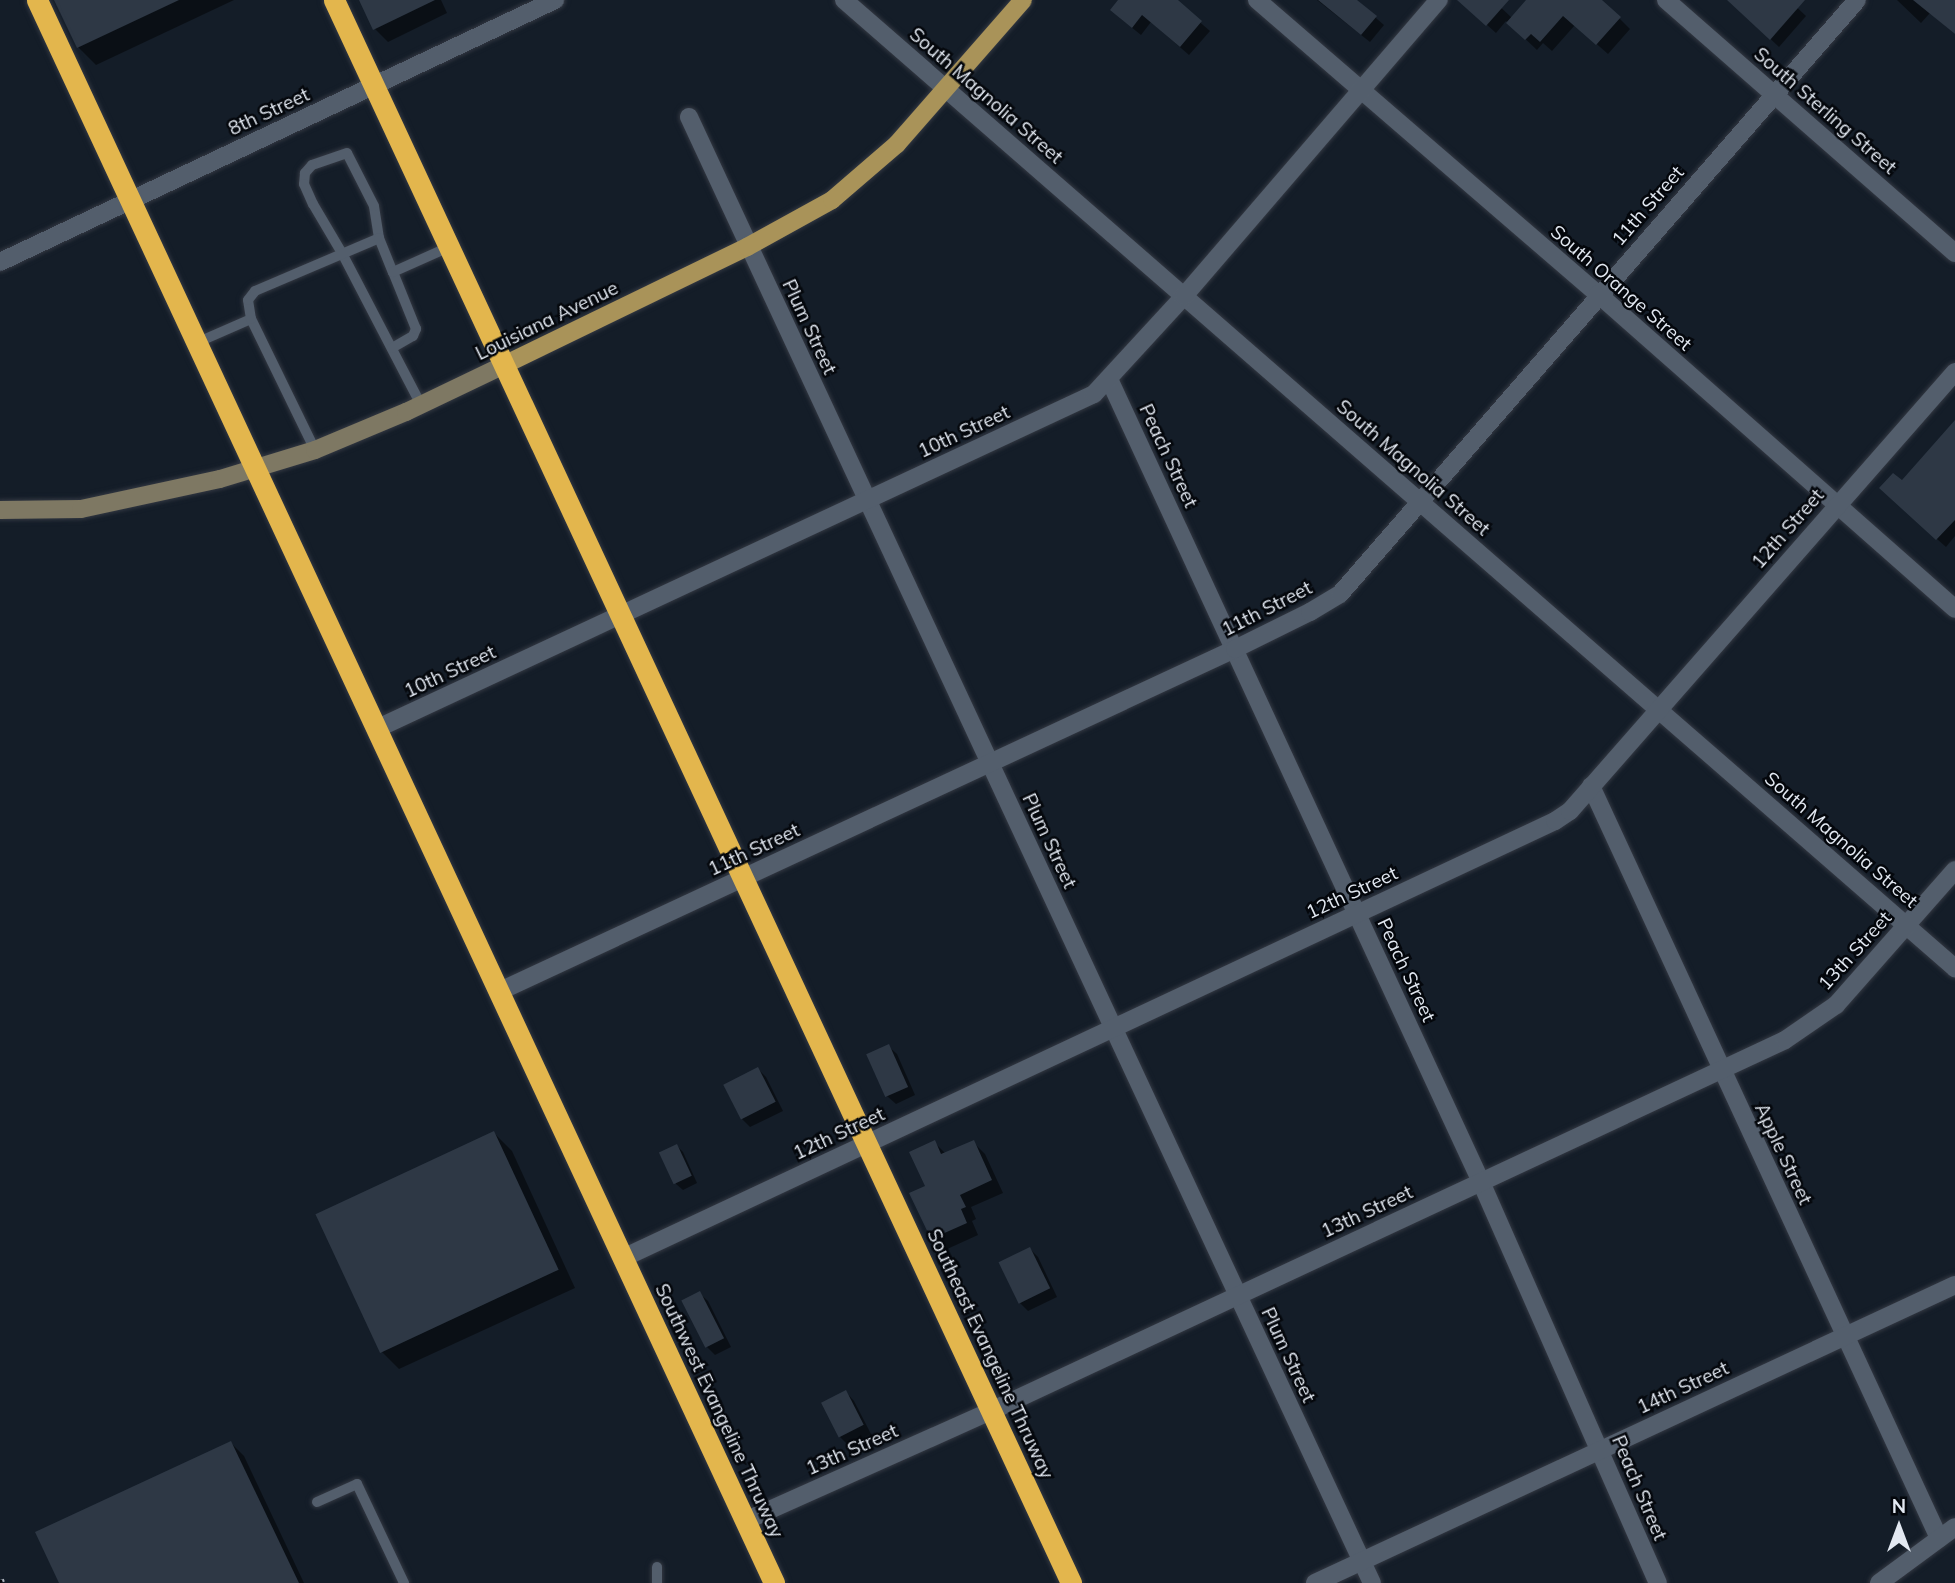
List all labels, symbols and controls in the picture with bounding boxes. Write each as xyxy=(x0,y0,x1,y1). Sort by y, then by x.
street label: South Magnolia Street xyxy=(905,23,1067,169)
street label: South Sterling Street xyxy=(1749,43,1901,179)
street label: 8th Street xyxy=(225,83,313,141)
street label: 11th Street xyxy=(1607,162,1689,250)
street label: South Orange Street xyxy=(1546,220,1696,356)
street label: Plum Street xyxy=(777,276,841,378)
street label: Louisiana Avenue xyxy=(472,277,622,365)
street label: South Magnolia Street xyxy=(1332,395,1494,541)
street label: 10th Street xyxy=(915,401,1013,463)
street label: Peach Street xyxy=(1134,401,1202,511)
street label: 12th Street xyxy=(1747,485,1829,573)
street label: 11th Street xyxy=(1218,577,1316,641)
street label: 10th Street xyxy=(401,641,499,703)
street label: South Magnolia Street xyxy=(1760,767,1922,913)
street label: Plum Street xyxy=(1017,790,1081,892)
street label: 11th Street xyxy=(705,819,803,881)
street label: 12th Street xyxy=(1303,862,1401,924)
street label: 13th Street xyxy=(1814,907,1896,995)
street label: Peach Street xyxy=(1372,915,1440,1025)
street label: Apple Street xyxy=(1750,1100,1816,1208)
street label: 12th Street xyxy=(790,1103,888,1165)
street label: 13th Street xyxy=(1318,1181,1416,1243)
street label: Southeast Evangeline Thruway xyxy=(922,1225,1058,1483)
street label: Southwest Evangeline Thruway xyxy=(650,1280,788,1542)
street label: Plum Street xyxy=(1256,1304,1320,1406)
street label: 14th Street xyxy=(1634,1357,1732,1419)
street label: 13th Street xyxy=(803,1420,901,1480)
street label: Peach Street xyxy=(1607,1432,1671,1544)
north arrow xyxy=(1864,1492,1934,1562)
text: N xyxy=(1892,1494,1906,1518)

